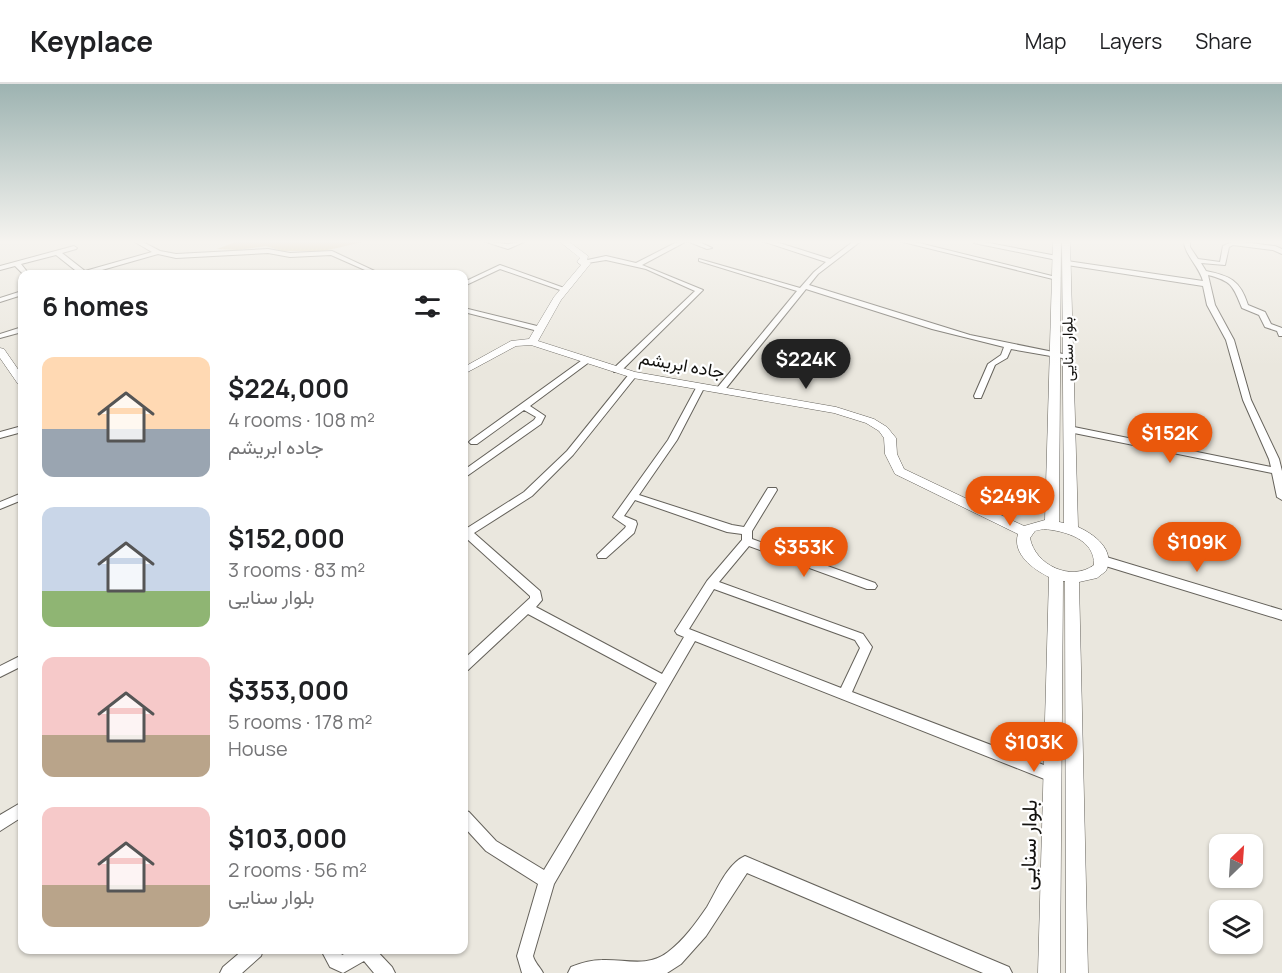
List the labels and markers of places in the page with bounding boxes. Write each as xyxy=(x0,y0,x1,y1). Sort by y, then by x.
pin: $224K xyxy=(764,339,848,390)
pin: $152K xyxy=(1128,413,1212,464)
pin: $249K xyxy=(968,476,1052,527)
pin: $109K xyxy=(1155,522,1239,573)
pin: $353K xyxy=(762,527,846,578)
pin: $103K xyxy=(992,722,1076,773)

